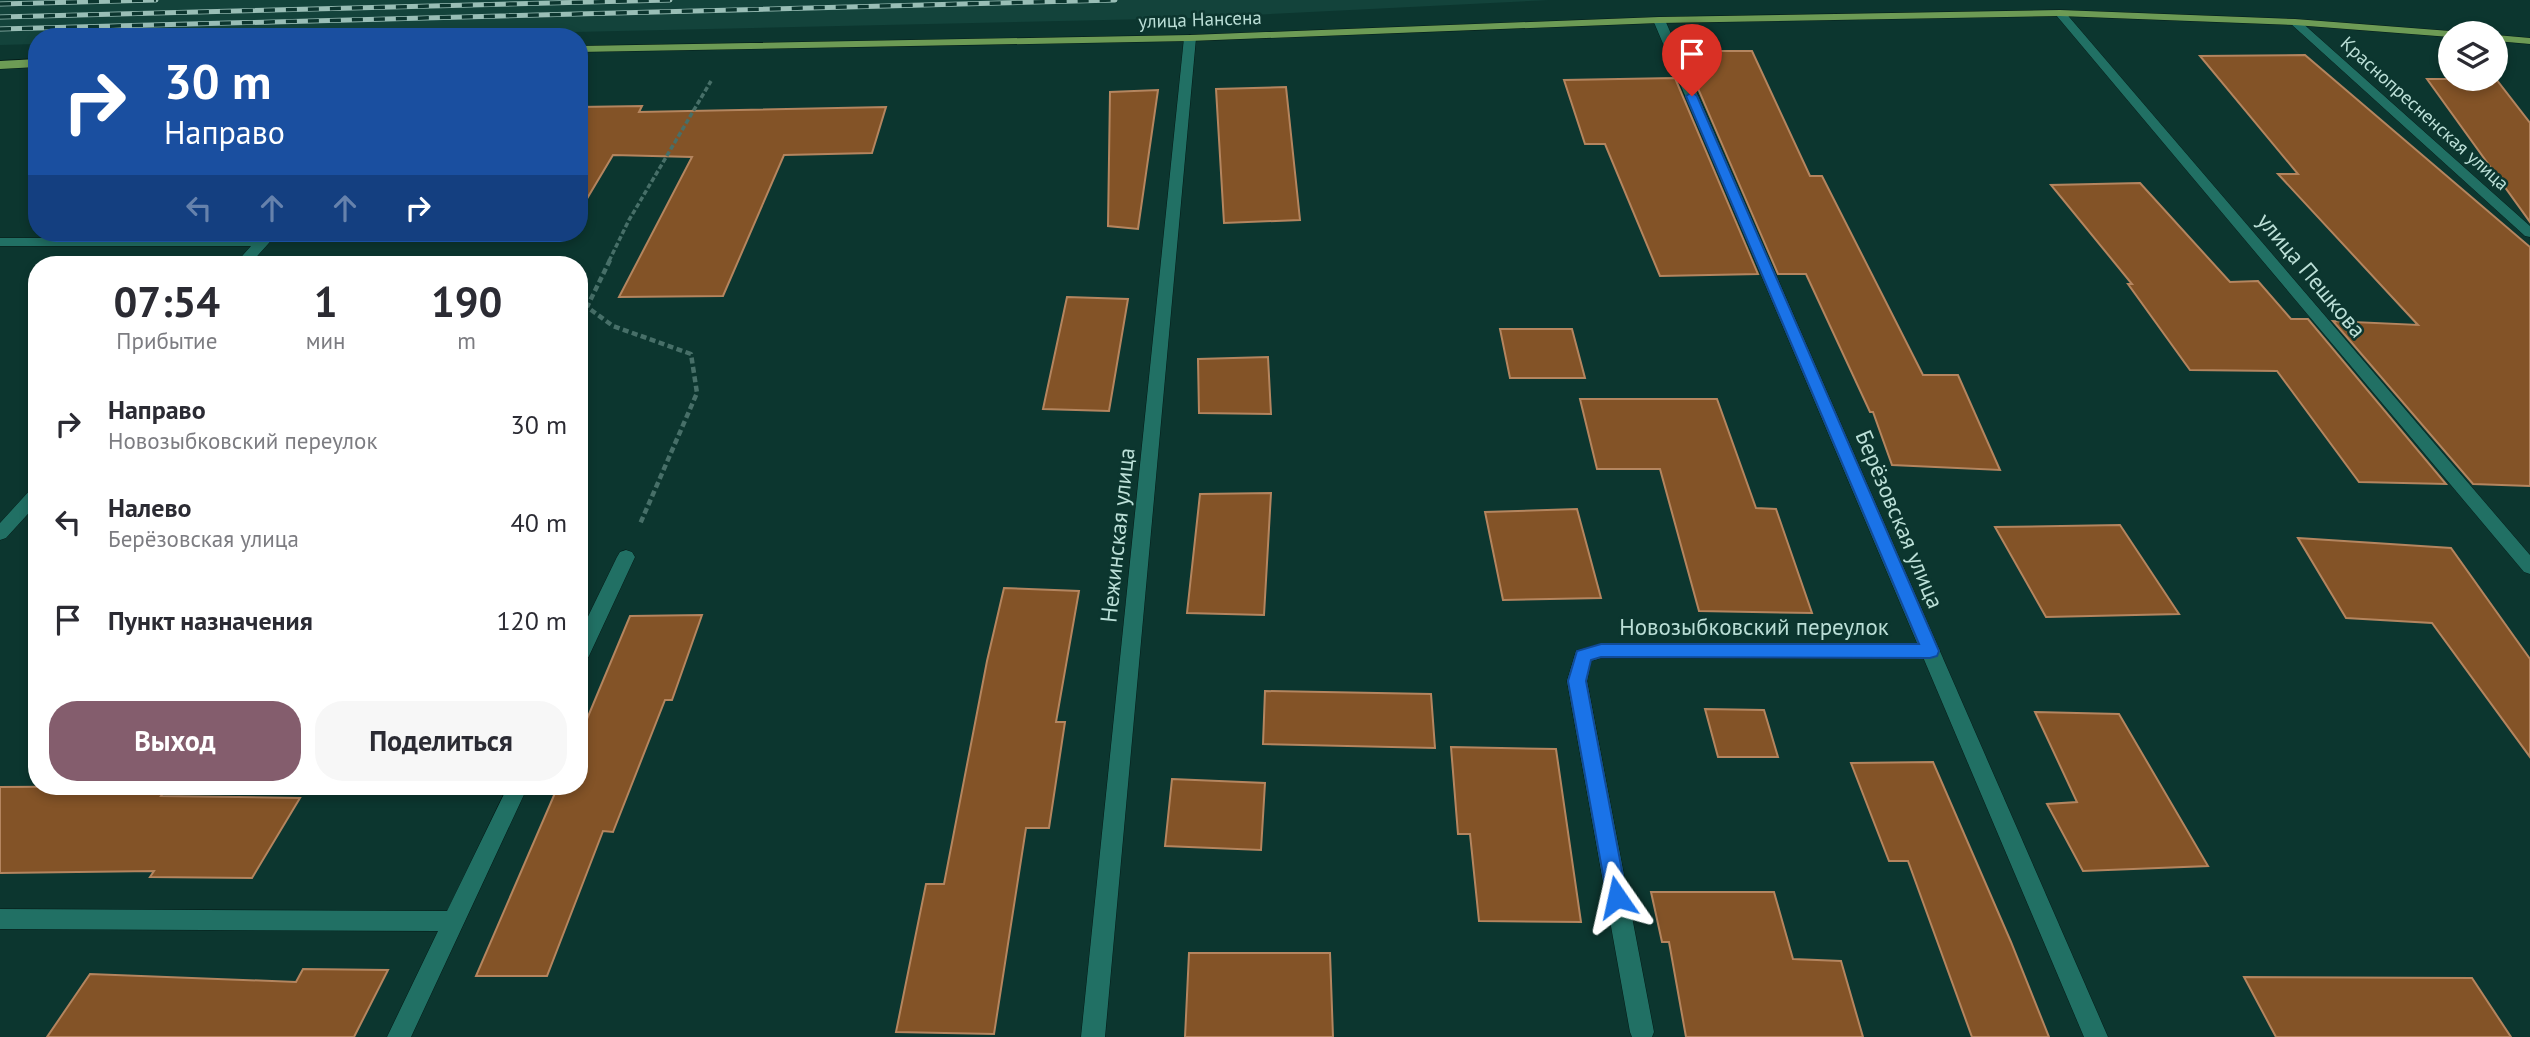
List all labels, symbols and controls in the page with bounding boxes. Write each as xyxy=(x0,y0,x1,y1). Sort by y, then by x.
street label: улица Нансена xyxy=(1138,5,1262,33)
map controls xyxy=(2438,21,2508,91)
button: layers xyxy=(2438,21,2508,91)
pin xyxy=(1662,24,1722,96)
street label: Краснопресненская улица xyxy=(2336,31,2514,195)
icon: arrive xyxy=(1673,35,1711,73)
text: 30 m xyxy=(164,49,271,113)
icon: right xyxy=(49,56,140,147)
text: Направо xyxy=(164,111,285,153)
icon: left xyxy=(180,189,218,227)
icon: ahead xyxy=(253,189,291,227)
icon: ahead xyxy=(326,189,364,227)
icon: right xyxy=(399,189,437,227)
street label: улица Пешкова xyxy=(2251,207,2373,343)
text: 07:54 xyxy=(114,274,220,329)
text: 1 xyxy=(314,274,337,329)
text: 190 xyxy=(431,274,502,329)
text: Прибытие xyxy=(116,326,217,355)
text: мин xyxy=(306,326,345,355)
text: m xyxy=(457,326,476,355)
text: Направо xyxy=(108,393,206,426)
icon: right xyxy=(49,405,87,443)
text: 30 m xyxy=(511,408,567,441)
text: Новозыбковский переулок xyxy=(108,426,377,455)
street label: Берёзовская улица xyxy=(1849,426,1951,612)
street label: Нежинская улица xyxy=(1093,446,1141,624)
text: Налево xyxy=(108,491,192,524)
icon: left xyxy=(49,503,87,541)
text: 40 m xyxy=(511,506,567,539)
text: Берёзовская улица xyxy=(108,524,299,553)
icon: arrive xyxy=(49,601,87,639)
text: Пункт назначения xyxy=(108,604,313,637)
text: 120 m xyxy=(496,604,567,637)
street label: Новозыбковский переулок xyxy=(1619,612,1889,641)
button: Выход xyxy=(49,701,301,781)
button: Поделиться xyxy=(315,701,567,781)
position arrow xyxy=(1580,860,1654,934)

